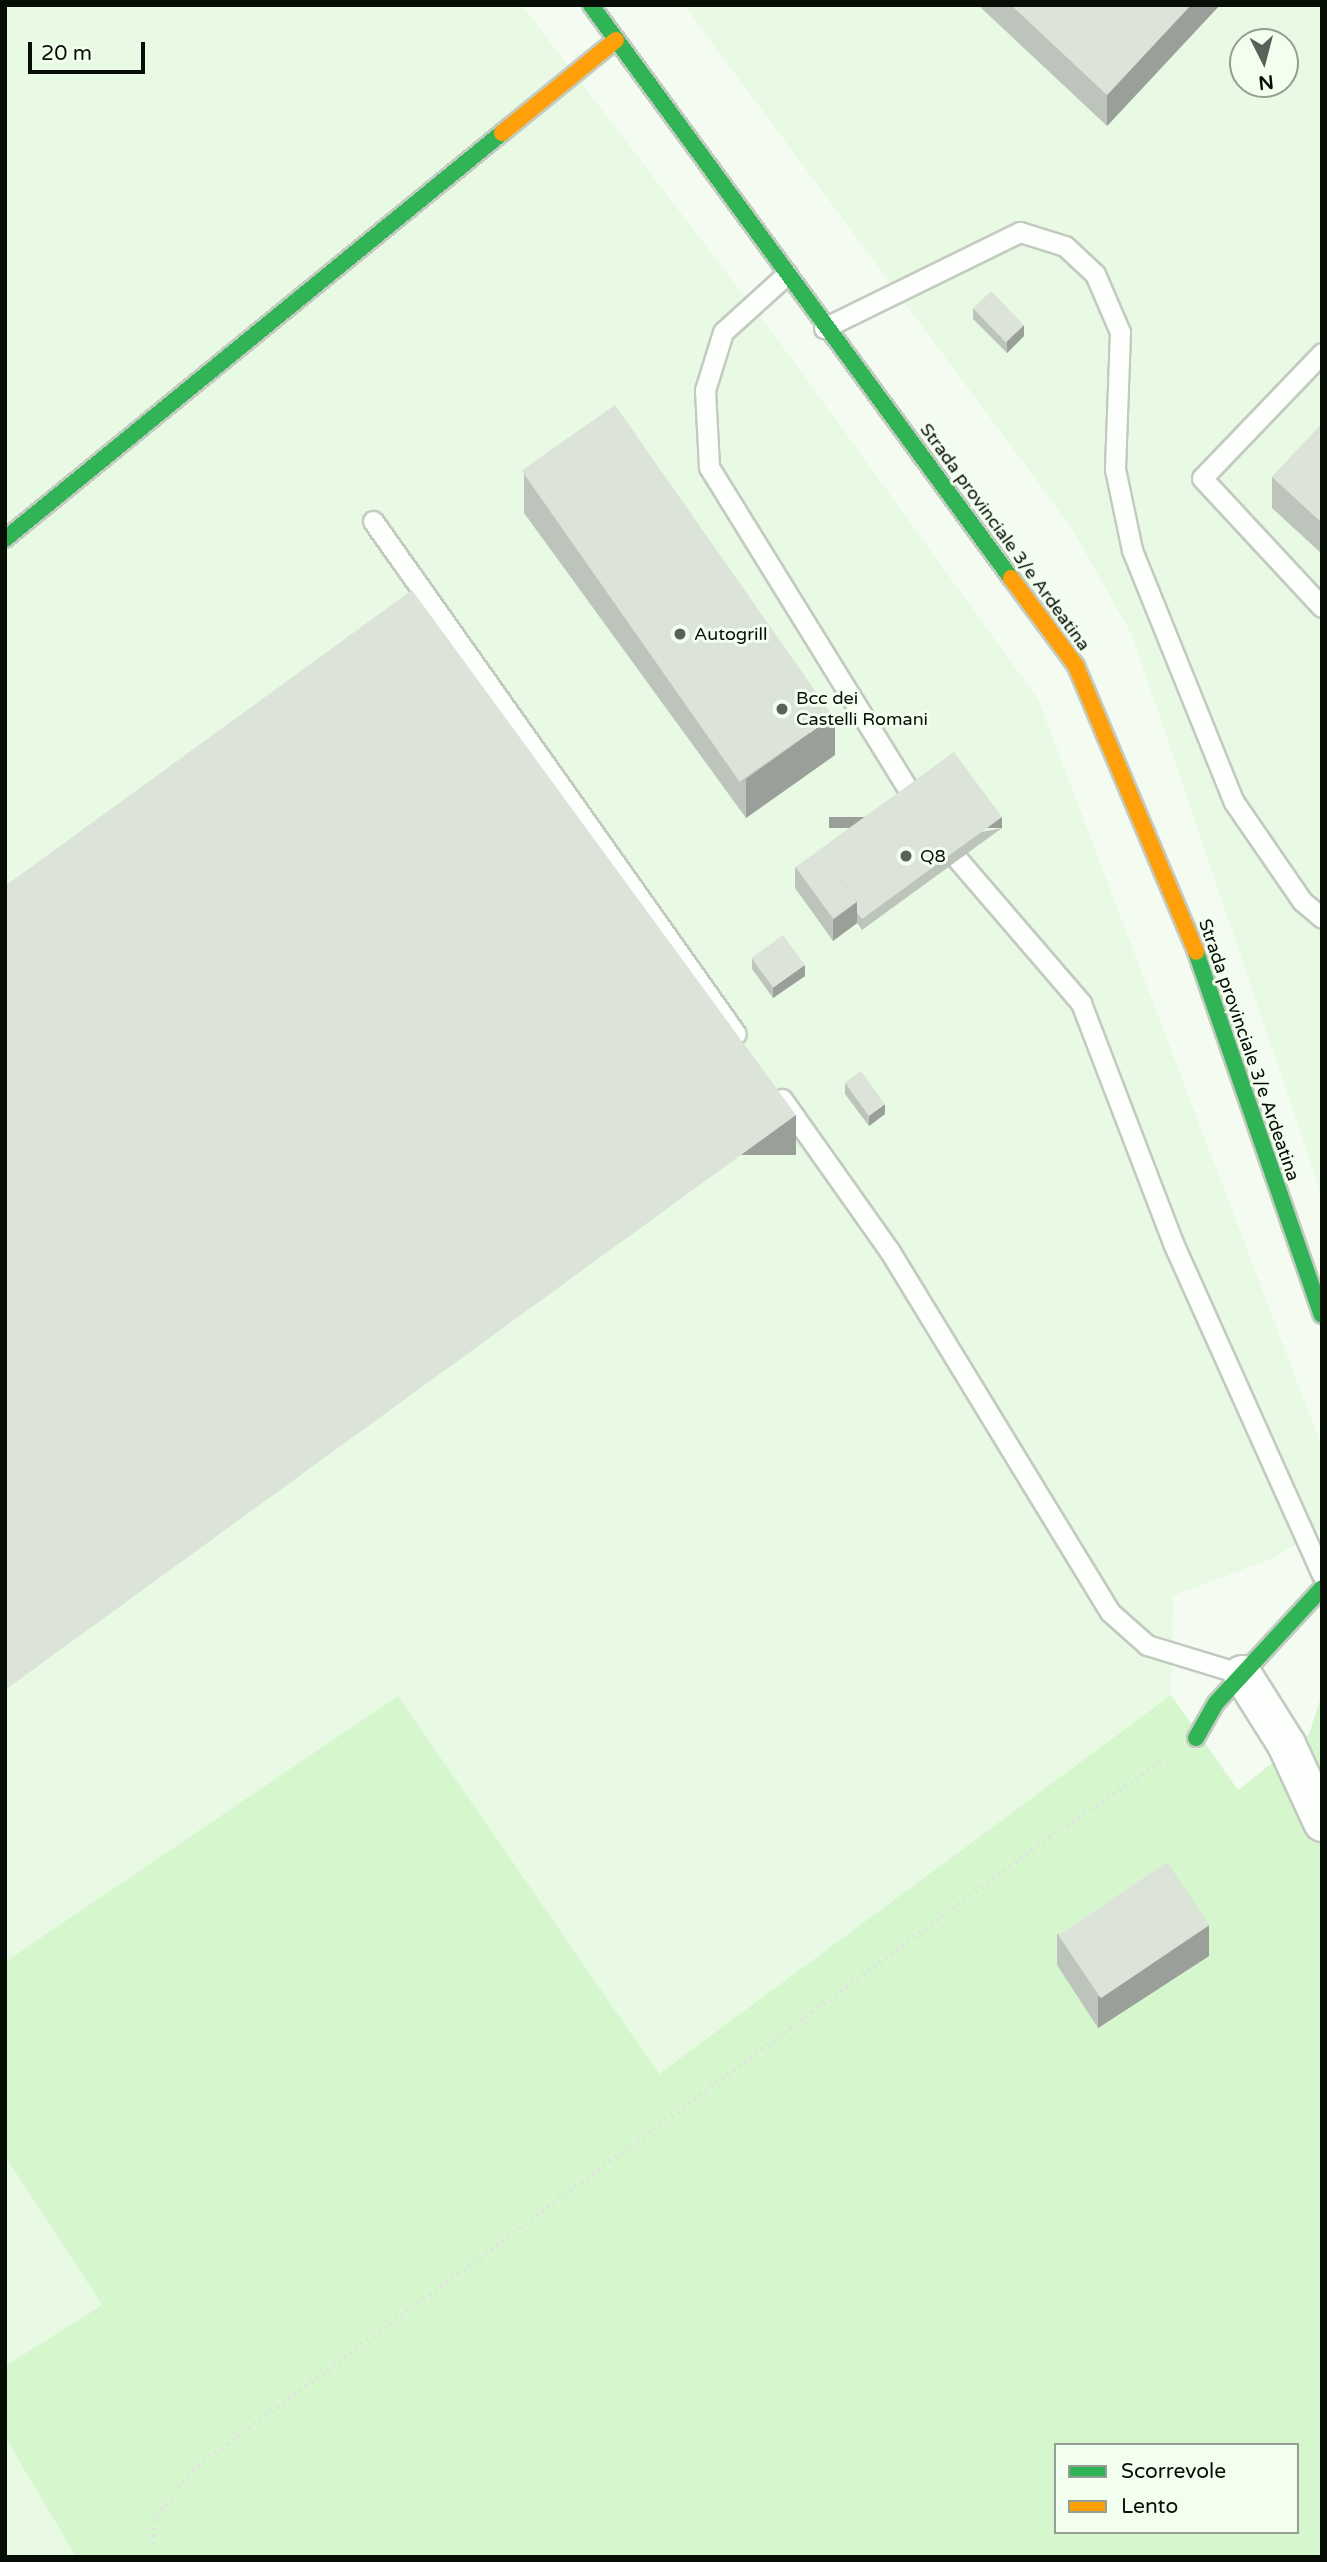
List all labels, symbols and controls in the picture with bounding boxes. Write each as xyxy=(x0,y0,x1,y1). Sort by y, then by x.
scale bar xyxy=(32,28,149,72)
north arrow xyxy=(1229,28,1299,98)
text: 20 m xyxy=(41,41,92,66)
text: N xyxy=(1257,70,1275,94)
street label: Strada provinciale 3/e Ardeatina xyxy=(915,419,1095,655)
place label: Autogrill xyxy=(694,623,768,645)
marker: Autogrill xyxy=(672,626,688,642)
place label: Bcc dei Castelli Romani xyxy=(796,688,928,730)
marker: Bcc dei Castelli Romani xyxy=(774,701,790,717)
place label: Q8 xyxy=(920,845,946,867)
marker: Q8 xyxy=(898,848,914,864)
street label: Strada provinciale 3/e Ardeatina xyxy=(1194,916,1304,1184)
legend xyxy=(1054,2443,1299,2534)
text: Scorrevole xyxy=(1121,2459,1226,2484)
text: Lento xyxy=(1121,2494,1178,2519)

